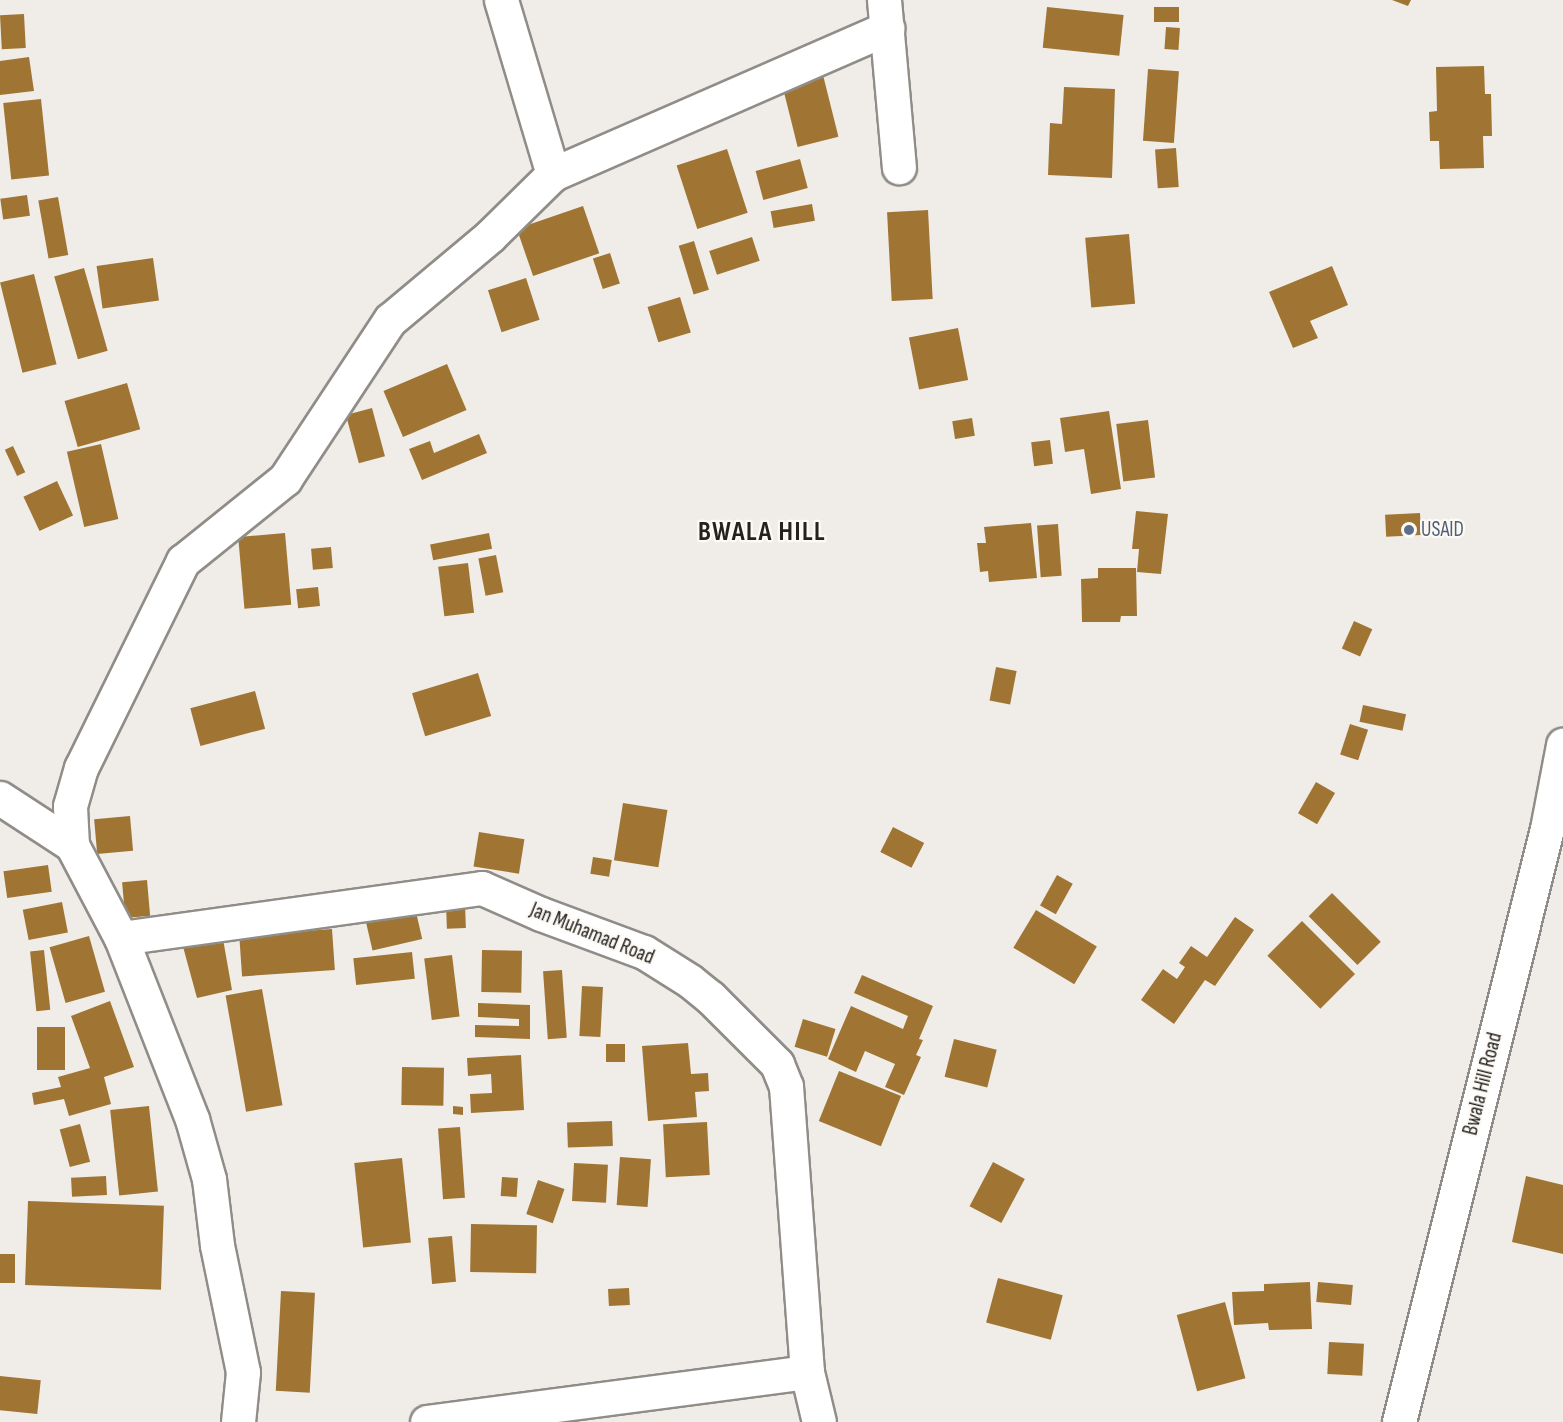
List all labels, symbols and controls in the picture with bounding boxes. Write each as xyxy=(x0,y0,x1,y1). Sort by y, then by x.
district label: BWALA HILL xyxy=(698,517,826,549)
place label: USAID xyxy=(1421,517,1464,543)
marker: USAID xyxy=(1402,523,1416,537)
street label: Jan Muhamad Road xyxy=(526,898,658,970)
street label: Bwala Hill Road xyxy=(1458,1030,1508,1138)

